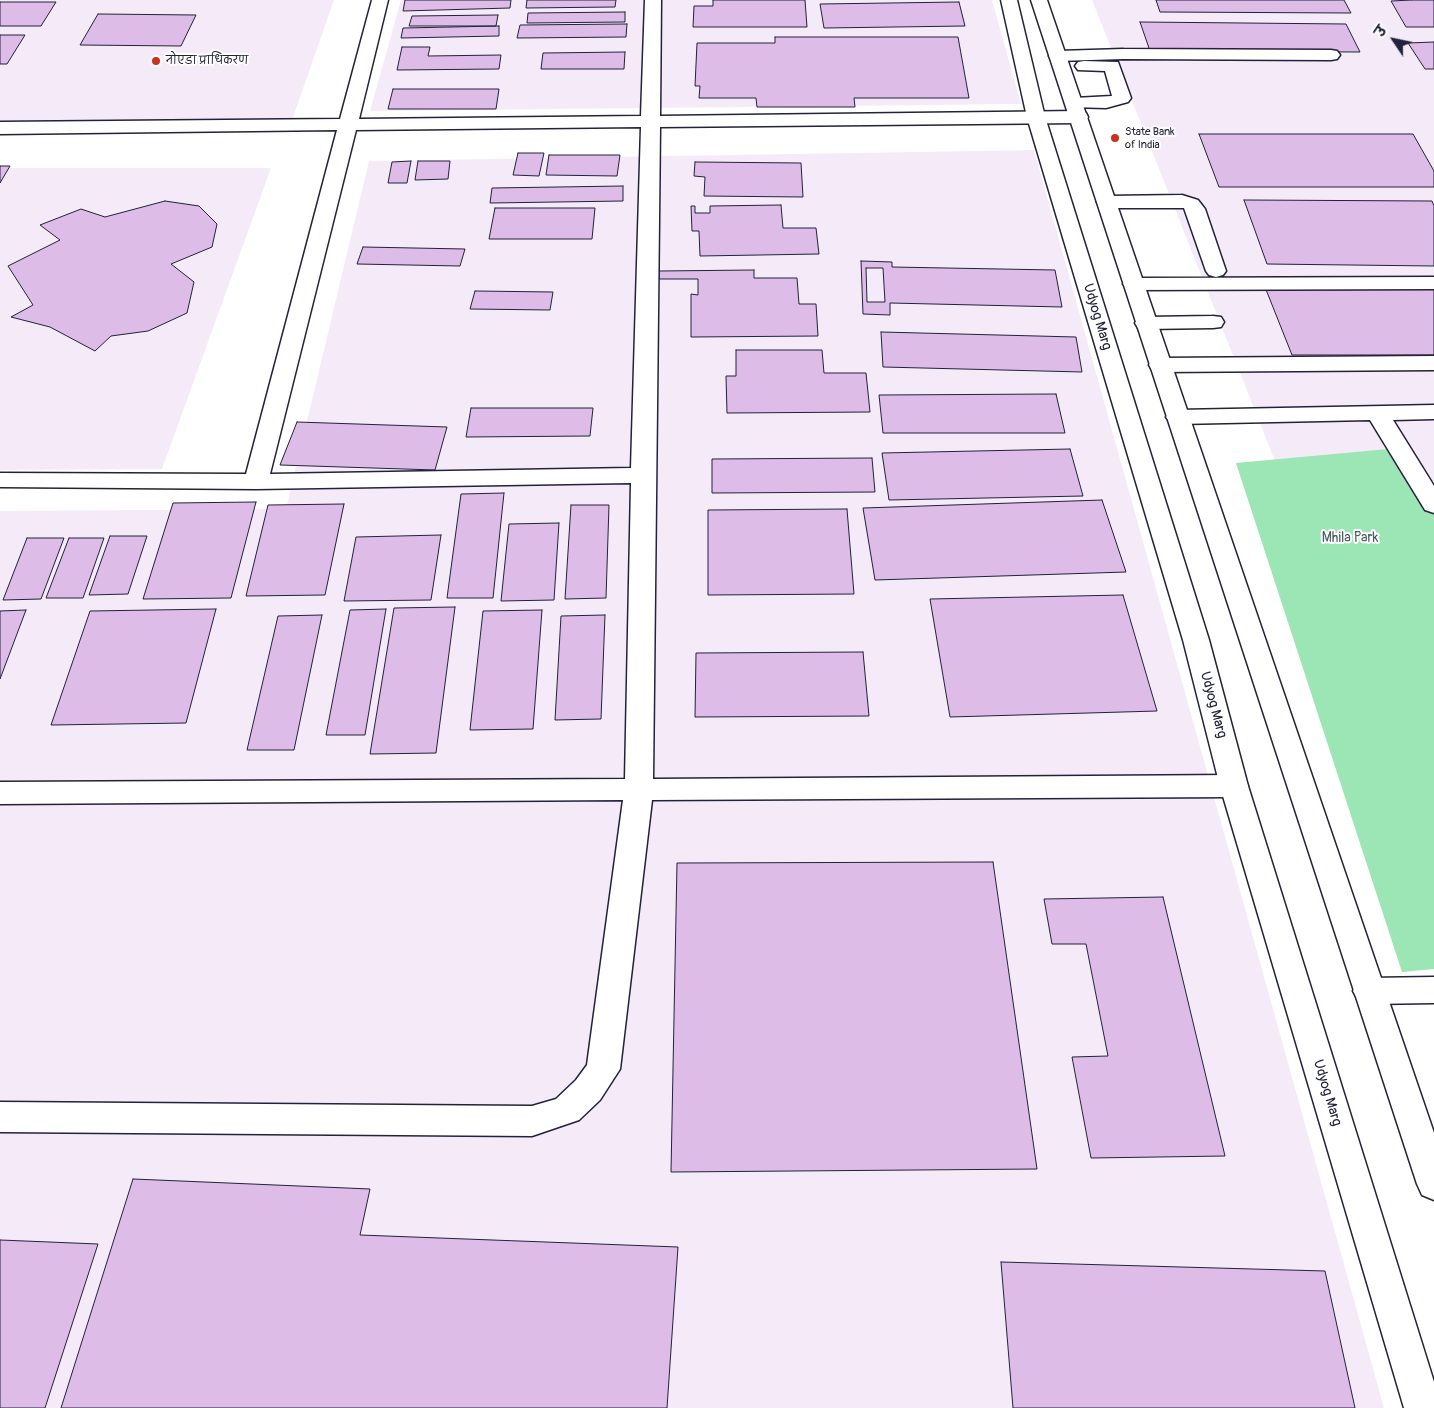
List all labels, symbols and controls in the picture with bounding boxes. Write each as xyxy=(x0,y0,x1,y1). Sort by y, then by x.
north arrow xyxy=(1369,15,1419,65)
text: उ xyxy=(1371,23,1391,40)
place label: नोएडा प्राधिकरण xyxy=(166,54,248,68)
marker: नोएडा प्राधिकरण xyxy=(150,55,162,67)
place label: State Bank of India xyxy=(1125,125,1175,151)
marker: State Bank of India xyxy=(1109,132,1121,144)
street label: Udyog Marg xyxy=(1079,282,1115,352)
park label: Mhila Park xyxy=(1322,530,1378,546)
street label: Udyog Marg xyxy=(1196,670,1230,740)
street label: Udyog Marg xyxy=(1309,1058,1345,1128)

